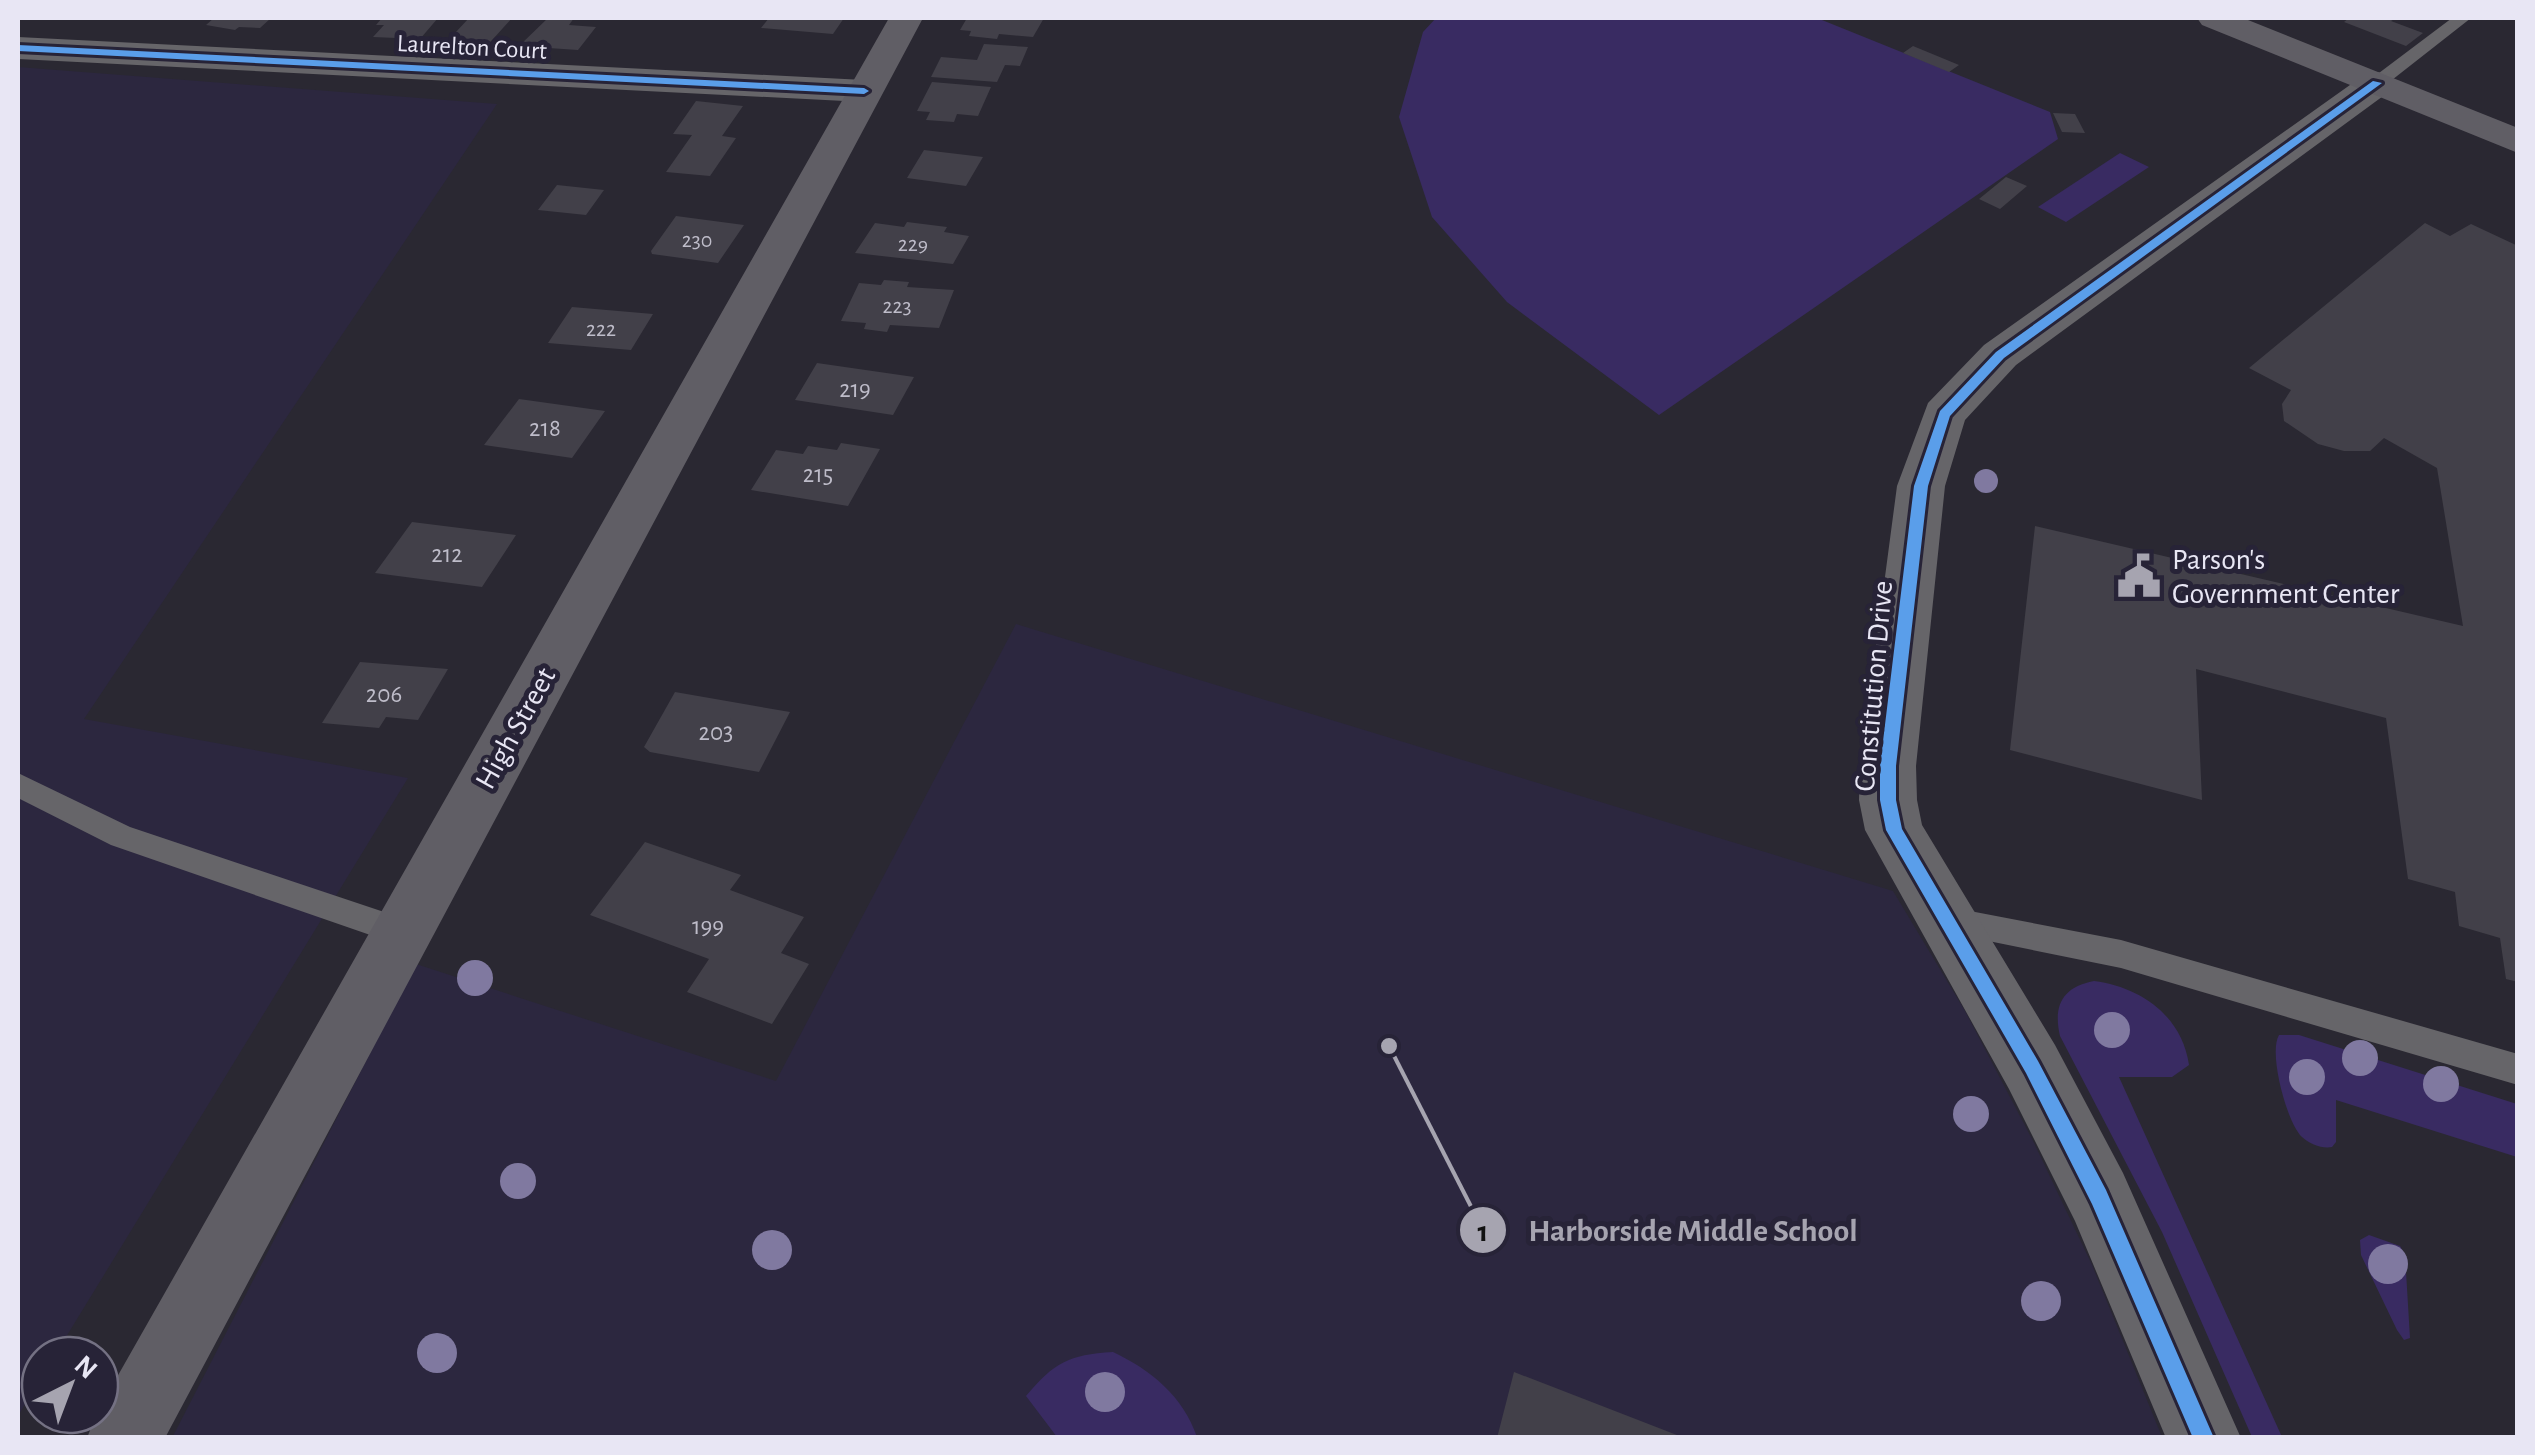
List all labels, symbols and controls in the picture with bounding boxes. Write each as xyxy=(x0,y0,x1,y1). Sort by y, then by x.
street label: Laurelton Court xyxy=(396,31,548,64)
house number: 230 xyxy=(682,229,712,251)
house number: 229 xyxy=(898,233,928,255)
house number: 223 xyxy=(882,295,912,317)
house number: 222 xyxy=(586,318,616,340)
house number: 219 xyxy=(839,377,871,402)
house number: 218 xyxy=(529,416,561,441)
house number: 215 xyxy=(803,462,833,487)
house number: 212 xyxy=(431,542,463,567)
place label: Parson's Government Center xyxy=(2172,545,2400,609)
public building icon: Parson's Government Center xyxy=(2115,552,2163,600)
street label: Constitution Drive xyxy=(1850,579,1898,793)
street label: High Street xyxy=(470,662,562,794)
house number: 206 xyxy=(366,682,402,707)
house number: 203 xyxy=(699,720,733,745)
house number: 199 xyxy=(692,914,724,939)
callout: Harborside Middle School xyxy=(1458,1199,1878,1261)
text: Harborside Middle School xyxy=(1528,1215,1858,1247)
text: 1 xyxy=(1478,1217,1488,1247)
north arrow xyxy=(20,1335,120,1435)
text: N xyxy=(69,1351,102,1385)

